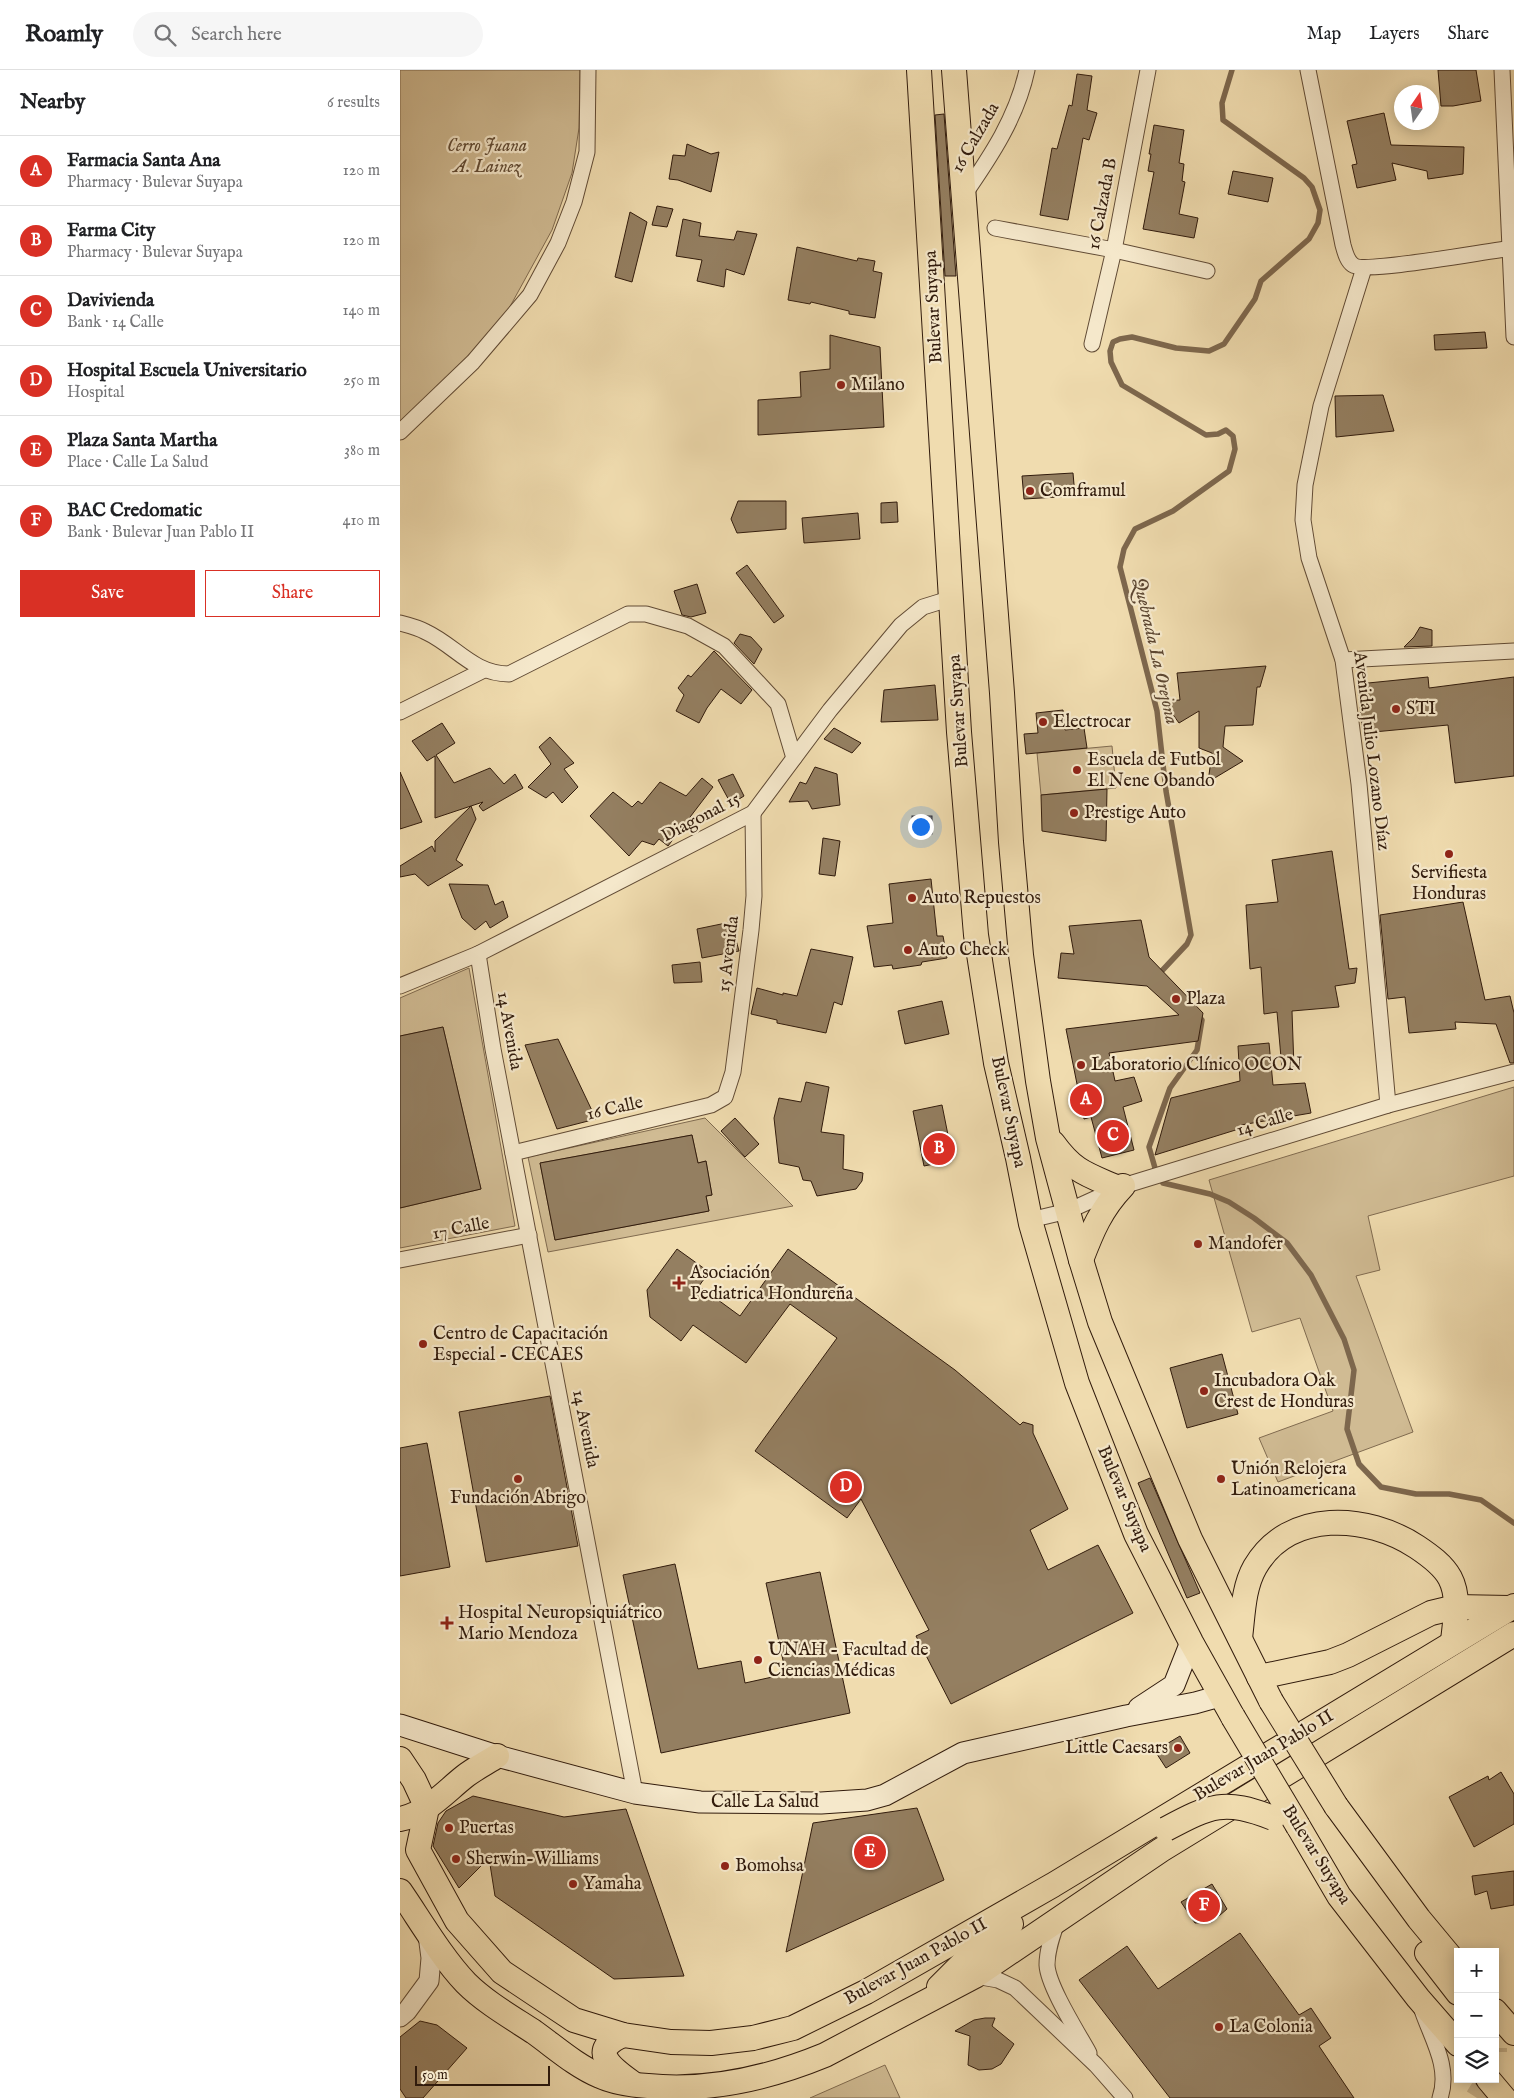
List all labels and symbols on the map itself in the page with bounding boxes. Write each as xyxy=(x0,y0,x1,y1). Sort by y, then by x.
north arrow xyxy=(1394,85,1439,130)
street label: 16 Calzada xyxy=(947,99,1005,177)
park label: Cerro Juana A. Lainez xyxy=(447,135,527,179)
street label: 16 Calzada B xyxy=(1083,156,1123,252)
street label: Bulevar Suyapa xyxy=(920,250,948,364)
place label: Milano xyxy=(851,374,905,397)
marker: Milano xyxy=(835,379,847,391)
place label: Comframul xyxy=(1040,480,1125,503)
marker: Comframul xyxy=(1024,485,1036,497)
water label: Quebrada La Orejona xyxy=(1126,575,1184,727)
street label: Avenida Julio Lozano Díaz xyxy=(1347,649,1395,852)
street label: Bulevar Suyapa xyxy=(944,654,974,768)
place label: STI xyxy=(1406,698,1436,721)
marker: STI xyxy=(1390,703,1402,715)
place label: Electrocar xyxy=(1053,711,1131,734)
marker: Electrocar xyxy=(1037,716,1049,728)
place label: Escuela de Futbol El Nene Obando xyxy=(1087,749,1221,793)
marker: Escuela de Futbol El Nene Obando xyxy=(1071,764,1083,776)
street label: Diagonal 15 xyxy=(658,787,745,848)
place label: Prestige Auto xyxy=(1084,802,1186,825)
marker: Prestige Auto xyxy=(1068,807,1080,819)
your location xyxy=(908,814,934,840)
marker: Servifiesta Honduras xyxy=(1443,848,1455,860)
place label: Servifiesta Honduras xyxy=(1411,862,1487,906)
place label: Auto Repuestos xyxy=(921,887,1041,910)
marker: Auto Repuestos xyxy=(906,892,918,904)
street label: 15 Avenida xyxy=(713,914,745,994)
place label: Auto Check xyxy=(917,939,1008,962)
marker: Auto Check xyxy=(902,944,914,956)
place label: Plaza xyxy=(1186,988,1225,1011)
street label: 14 Avenida xyxy=(491,990,527,1072)
marker: Plaza xyxy=(1170,993,1182,1005)
street label: Bulevar Suyapa xyxy=(985,1054,1031,1170)
place label: Laboratorio Clínico OCON xyxy=(1091,1054,1303,1077)
marker: Laboratorio Clínico OCON xyxy=(1075,1059,1087,1071)
pin: A xyxy=(1070,1081,1102,1119)
street label: 16 Calle xyxy=(585,1091,645,1127)
street label: 14 Calle xyxy=(1234,1104,1296,1142)
pin: C xyxy=(1097,1117,1129,1155)
pin: B xyxy=(923,1130,955,1168)
street label: 17 Calle xyxy=(430,1212,492,1246)
place label: Mandofer xyxy=(1208,1233,1283,1256)
marker: Mandofer xyxy=(1192,1238,1204,1250)
place label: Asociación Pediatrica Hondureña xyxy=(689,1262,853,1306)
marker: Asociación Pediatrica Hondureña xyxy=(672,1276,686,1290)
place label: Centro de Capacitación Especial - CECAES xyxy=(433,1323,609,1367)
marker: Centro de Capacitación Especial - CECAES xyxy=(417,1338,429,1350)
place label: Incubadora Oak Crest de Honduras xyxy=(1214,1370,1354,1414)
marker: Incubadora Oak Crest de Honduras xyxy=(1198,1385,1210,1397)
street label: 14 Avenida xyxy=(566,1388,604,1470)
street label: Bulevar Suyapa xyxy=(1091,1442,1157,1556)
place label: Unión Relojera Latinoamericana xyxy=(1231,1458,1356,1502)
pin: D xyxy=(830,1468,862,1506)
marker: Fundación Abrigo xyxy=(512,1473,524,1485)
marker: Unión Relojera Latinoamericana xyxy=(1215,1473,1227,1485)
place label: Fundación Abrigo xyxy=(450,1487,586,1510)
place label: Hospital Neuropsiquiátrico Mario Mendoza xyxy=(458,1602,662,1646)
marker: Hospital Neuropsiquiátrico Mario Mendoza xyxy=(440,1616,454,1630)
place label: UNAH - Facultad de Ciencias Médicas xyxy=(768,1639,929,1683)
marker: UNAH - Facultad de Ciencias Médicas xyxy=(752,1654,764,1666)
street label: Bulevar Juan Pablo II xyxy=(1190,1705,1339,1807)
place label: Little Caesars xyxy=(1065,1737,1168,1760)
marker: Little Caesars xyxy=(1172,1742,1184,1754)
street label: Calle La Salud xyxy=(711,1791,819,1814)
street label: Bulevar Suyapa xyxy=(1276,1801,1356,1909)
place label: Puertas xyxy=(459,1817,514,1840)
marker: Puertas xyxy=(443,1822,455,1834)
pin: E xyxy=(854,1833,886,1871)
place label: Sherwin-Williams xyxy=(466,1848,599,1871)
marker: Sherwin-Williams xyxy=(450,1853,462,1865)
place label: Bomohsa xyxy=(735,1855,804,1878)
marker: Bomohsa xyxy=(719,1860,731,1872)
place label: Yamaha xyxy=(583,1873,642,1896)
marker: Yamaha xyxy=(567,1878,579,1890)
pin: F xyxy=(1188,1887,1220,1925)
street label: Bulevar Juan Pablo II xyxy=(841,1913,992,2011)
place label: La Colonia xyxy=(1229,2016,1313,2039)
marker: La Colonia xyxy=(1213,2021,1225,2033)
scale bar xyxy=(415,2063,550,2086)

